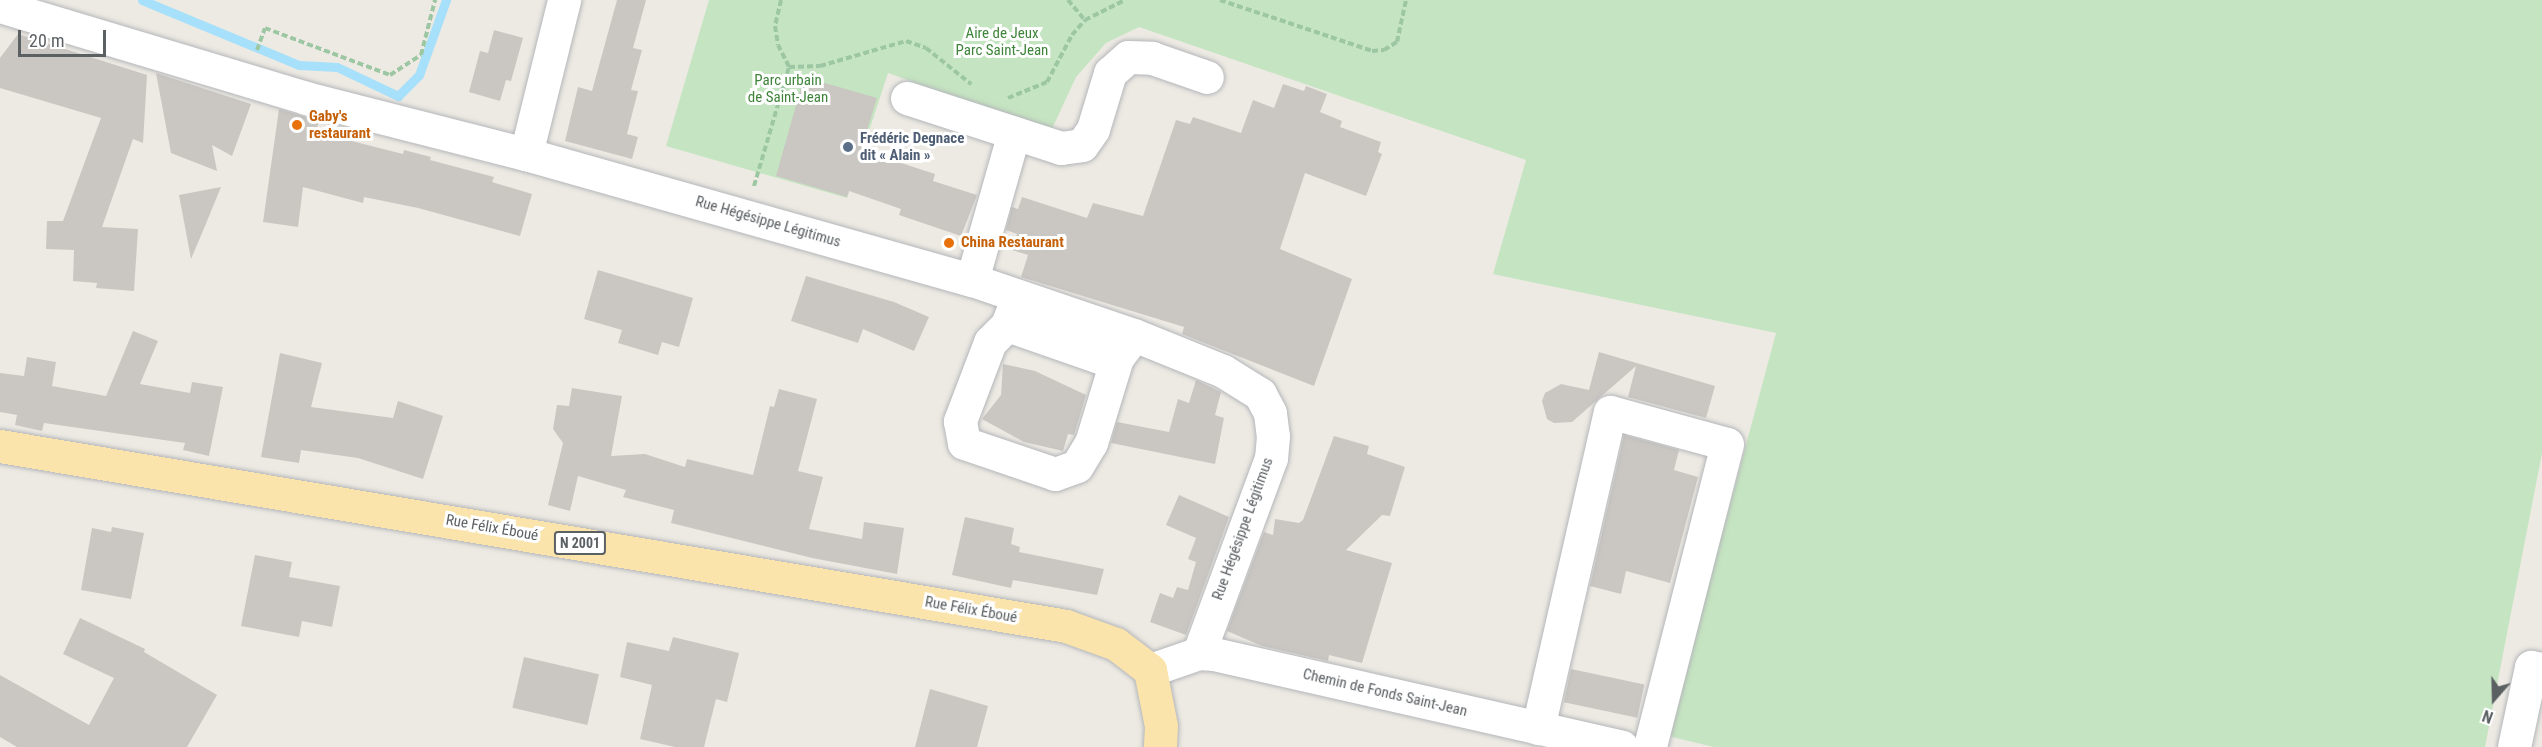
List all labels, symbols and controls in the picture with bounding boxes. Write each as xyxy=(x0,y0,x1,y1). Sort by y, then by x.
scale bar xyxy=(21,18,110,56)
park label: Aire de Jeux Parc Saint-Jean xyxy=(956,24,1048,59)
text: 20 m xyxy=(29,30,64,51)
park label: Parc urbain de Saint-Jean xyxy=(748,71,828,106)
place label: Gaby's restaurant xyxy=(309,107,371,142)
marker: Gaby's restaurant xyxy=(290,118,304,132)
place label: Frédéric Degnace dit « Alain » xyxy=(860,129,964,164)
marker: Frédéric Degnace dit « Alain » xyxy=(841,140,855,154)
street label: Rue Hégésippe Légitimus xyxy=(693,193,843,251)
place label: China Restaurant xyxy=(961,234,1064,252)
marker: China Restaurant xyxy=(942,236,956,250)
street label: Rue Hégésippe Légitimus xyxy=(1209,455,1277,603)
street label: Rue Félix Éboué xyxy=(444,511,540,545)
road number: N 2001 xyxy=(553,532,607,554)
street label: Rue Félix Éboué xyxy=(923,593,1019,627)
street label: Chemin de Fonds Saint-Jean xyxy=(1301,665,1469,721)
north arrow xyxy=(2464,669,2524,729)
text: N xyxy=(2480,706,2496,727)

